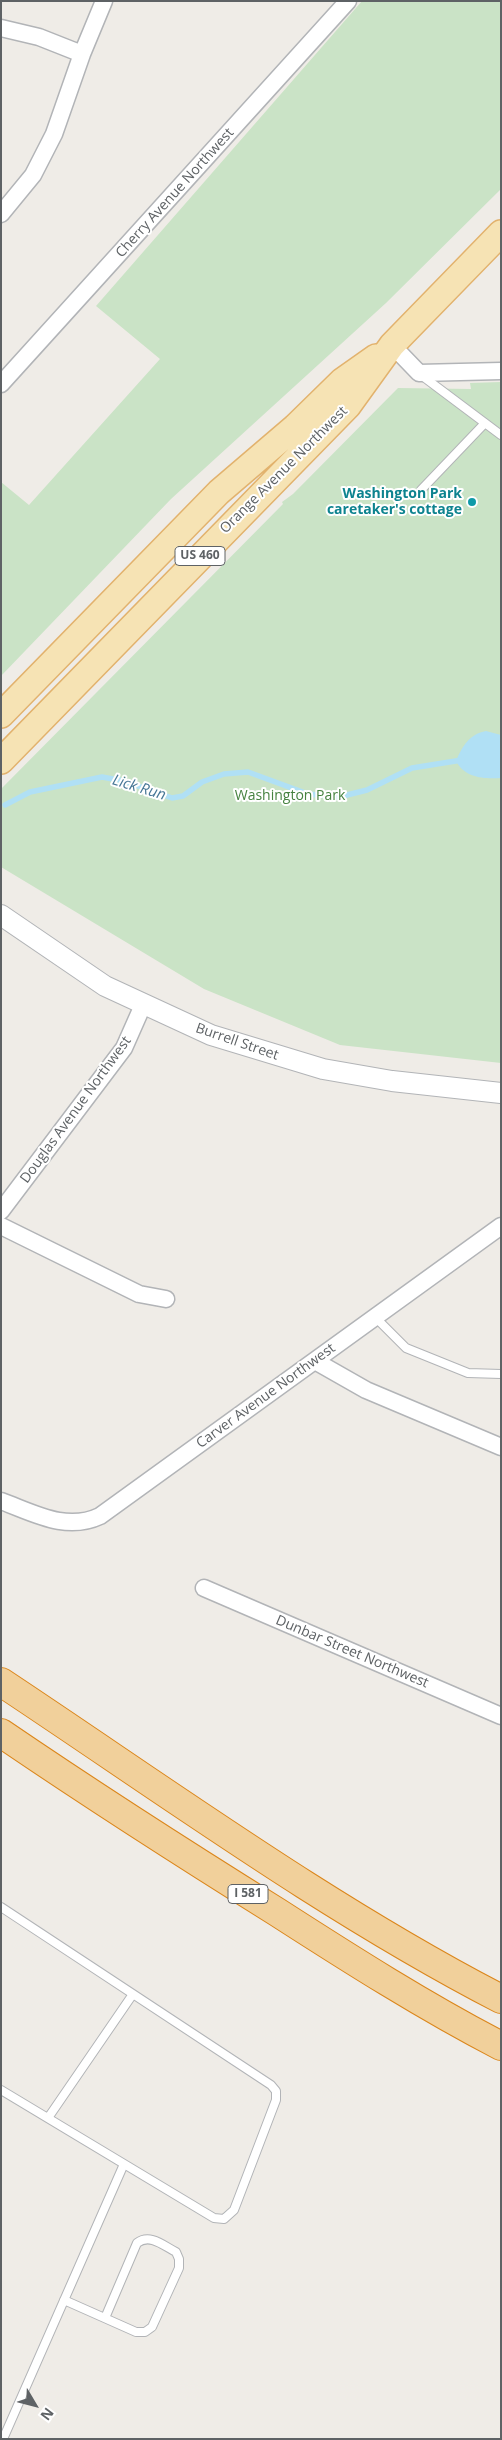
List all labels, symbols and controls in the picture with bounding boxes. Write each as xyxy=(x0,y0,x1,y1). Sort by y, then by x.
street label: Cherry Avenue Northwest xyxy=(112,125,238,261)
street label: Orange Avenue Northwest xyxy=(217,403,351,537)
place label: Washington Park caretaker's cottage xyxy=(327,486,462,518)
marker: Washington Park caretaker's cottage xyxy=(466,496,478,508)
road number: US 460 xyxy=(175,546,225,566)
water label: Lick Run xyxy=(110,771,168,805)
park label: Washington Park xyxy=(235,788,345,804)
street label: Burrell Street xyxy=(193,1020,281,1064)
street label: Douglas Avenue Northwest xyxy=(17,1033,135,1187)
street label: Carver Avenue Northwest xyxy=(193,1340,339,1452)
street label: Dunbar Street Northwest xyxy=(273,1612,431,1692)
road number: I 581 xyxy=(228,1885,268,1904)
north arrow xyxy=(10,2380,60,2430)
text: N xyxy=(36,2404,58,2425)

